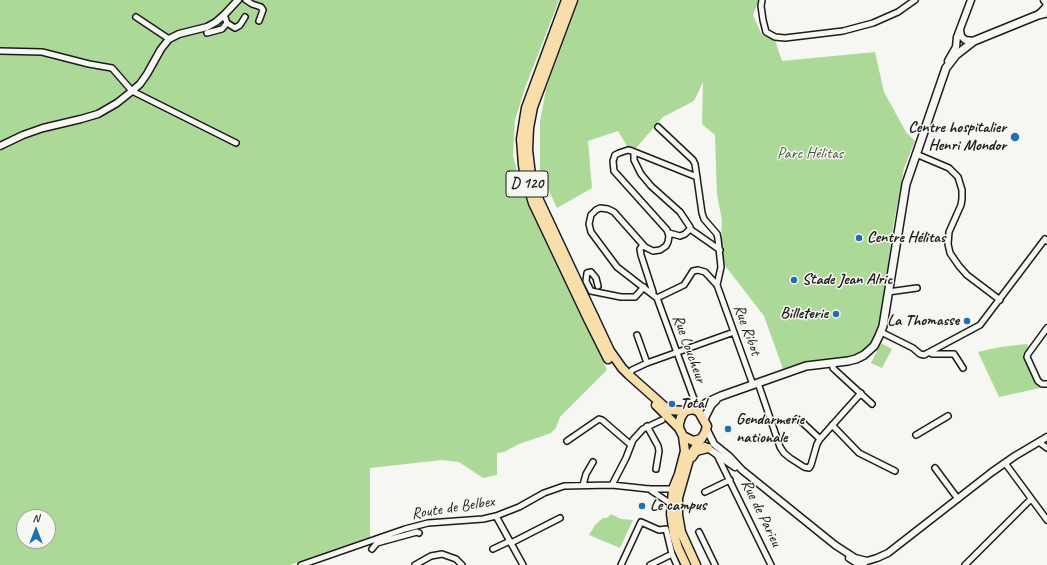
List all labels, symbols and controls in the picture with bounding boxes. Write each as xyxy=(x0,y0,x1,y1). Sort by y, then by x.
place label: Centre hospitalier Henri Mondor xyxy=(908,118,1006,156)
marker: Centre hospitalier Henri Mondor xyxy=(1009,131,1021,143)
park label: Parc Hélitas xyxy=(777,144,843,164)
road number: D 120 xyxy=(506,171,548,197)
place label: Centre Hélitas xyxy=(867,228,945,248)
marker: Centre Hélitas xyxy=(854,233,864,243)
place label: Stade Jean Alric xyxy=(802,270,892,290)
marker: Stade Jean Alric xyxy=(789,275,799,285)
street label: Rue Ribot xyxy=(729,302,765,358)
place label: Billeterie xyxy=(780,304,828,324)
marker: Billeterie xyxy=(831,309,841,319)
place label: La Thomasse xyxy=(887,311,959,331)
street label: Rue Loucheur xyxy=(668,312,710,386)
marker: La Thomasse xyxy=(962,316,972,326)
place label: Total xyxy=(680,394,706,414)
marker: Total xyxy=(667,399,677,409)
place label: Gendarmerie nationale xyxy=(736,410,804,448)
marker: Gendarmerie nationale xyxy=(723,424,733,434)
street label: Rue de Parieu xyxy=(737,476,785,550)
street label: Route de Belbex xyxy=(410,492,496,524)
place label: Le campus xyxy=(650,496,706,516)
marker: Le campus xyxy=(637,501,647,511)
north arrow xyxy=(16,509,56,549)
text: N xyxy=(33,511,39,525)

